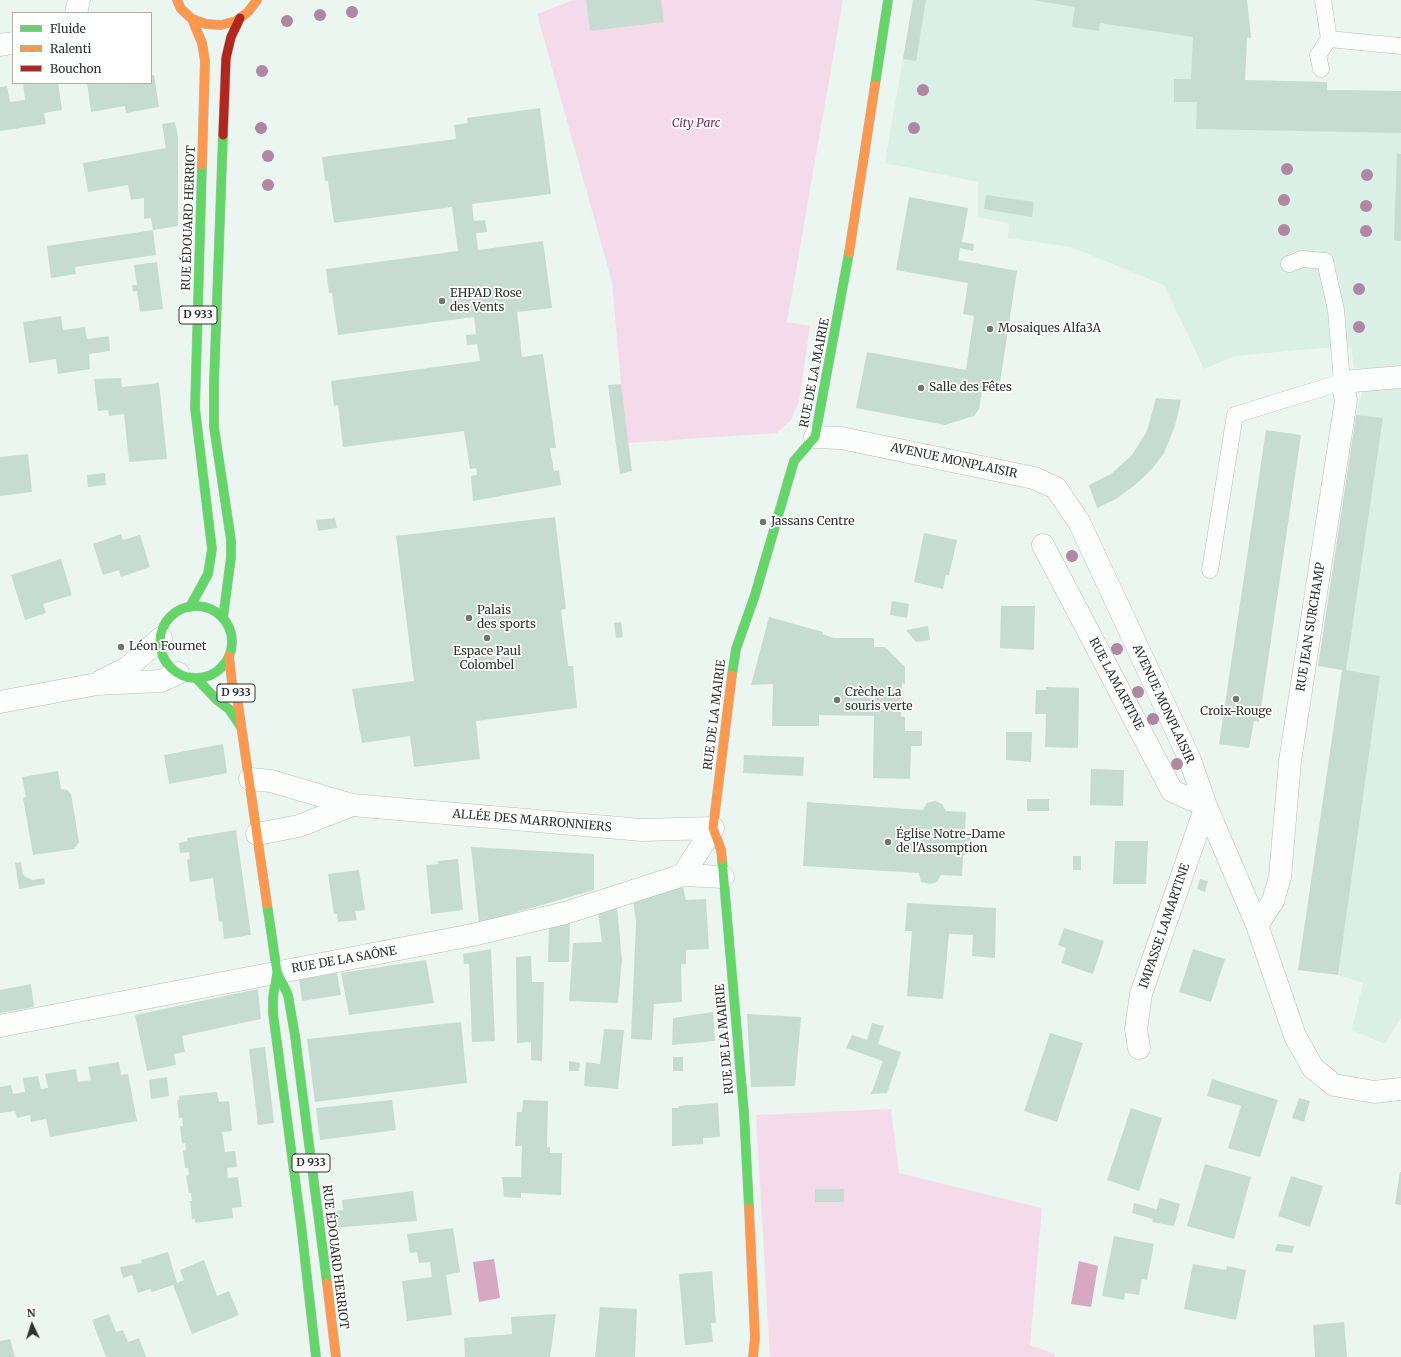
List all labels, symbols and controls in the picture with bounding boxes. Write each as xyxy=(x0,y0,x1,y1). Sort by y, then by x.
legend xyxy=(12,12,152,84)
text: Fluide xyxy=(50,21,86,36)
text: Ralenti xyxy=(50,41,91,56)
text: Bouchon xyxy=(50,61,102,76)
park label: City Parc xyxy=(672,117,720,131)
street label: RUE ÉDOUARD HERRIOT xyxy=(179,145,199,291)
place label: EHPAD Rose des Vents xyxy=(450,287,522,315)
marker: EHPAD Rose des Vents xyxy=(437,296,447,306)
road number: D 933 xyxy=(179,306,217,324)
street label: RUE DE LA MAIRIE xyxy=(797,317,833,429)
place label: Mosaiques Alfa3A xyxy=(998,322,1101,336)
marker: Mosaiques Alfa3A xyxy=(985,324,995,334)
place label: Salle des Fêtes xyxy=(929,381,1012,395)
marker: Salle des Fêtes xyxy=(916,383,926,393)
street label: AVENUE MONPLAISIR xyxy=(889,441,1019,481)
place label: Jassans Centre xyxy=(771,515,854,529)
marker: Jassans Centre xyxy=(758,517,768,527)
street label: RUE JEAN SURCHAMP xyxy=(1294,562,1328,692)
place label: Palais des sports xyxy=(477,604,536,632)
marker: Palais des sports xyxy=(464,613,474,623)
marker: Espace Paul Colombel xyxy=(482,633,492,643)
street label: RUE LAMARTINE xyxy=(1086,635,1146,733)
place label: Léon Fournet xyxy=(129,640,206,654)
marker: Léon Fournet xyxy=(116,642,126,652)
street label: AVENUE MONPLAISIR xyxy=(1129,642,1197,766)
place label: Espace Paul Colombel xyxy=(453,645,521,673)
street label: RUE DE LA MAIRIE xyxy=(701,659,729,771)
road number: D 933 xyxy=(217,684,255,702)
place label: Crèche La souris verte xyxy=(845,686,913,714)
marker: Croix-Rouge xyxy=(1231,694,1241,704)
marker: Crèche La souris verte xyxy=(832,695,842,705)
place label: Croix-Rouge xyxy=(1200,705,1272,719)
street label: ALLÉE DES MARRONNIERS xyxy=(452,807,612,835)
place label: Église Notre-Dame de l'Assomption xyxy=(896,828,1005,856)
marker: Église Notre-Dame de l'Assomption xyxy=(883,837,893,847)
street label: IMPASSE LAMARTINE xyxy=(1137,862,1193,990)
street label: RUE DE LA SAÔNE xyxy=(290,944,398,976)
street label: RUE DE LA MAIRIE xyxy=(713,983,737,1095)
road number: D 933 xyxy=(292,1154,330,1172)
street label: RUE ÉDOUARD HERRIOT xyxy=(319,1184,351,1330)
north arrow xyxy=(12,1305,52,1345)
text: N xyxy=(26,1306,36,1320)

